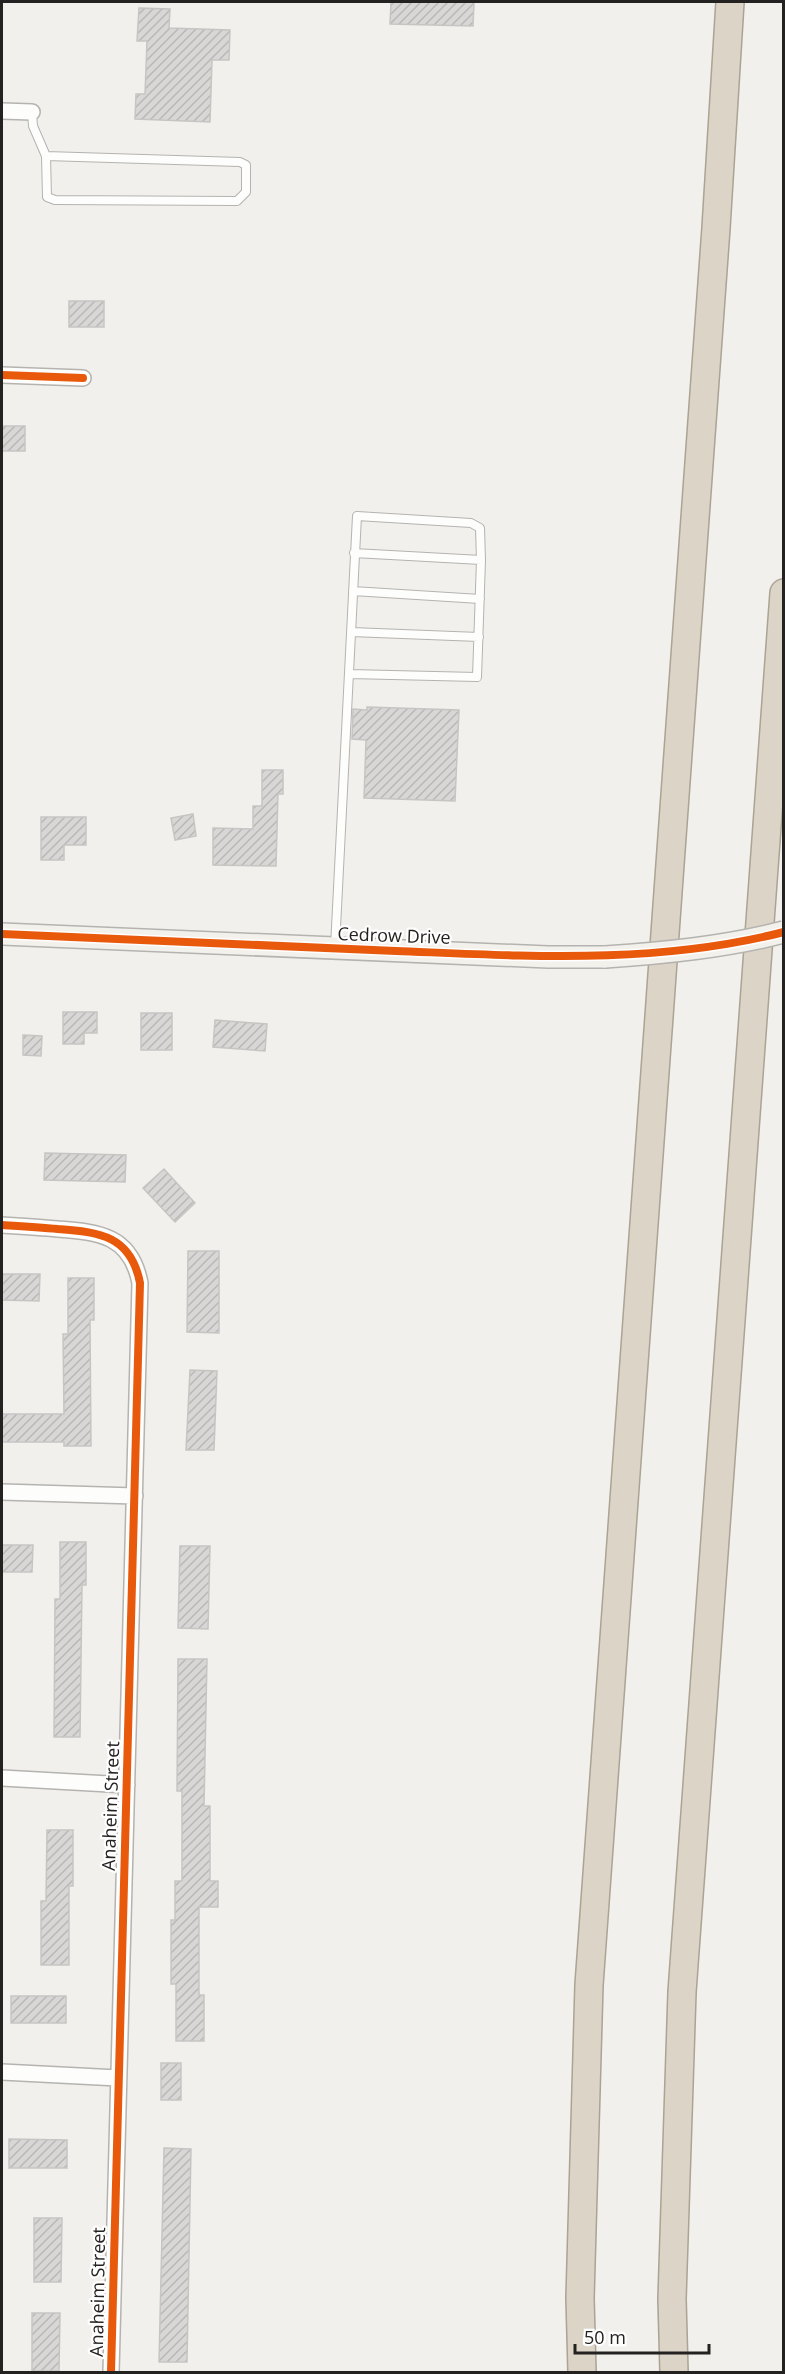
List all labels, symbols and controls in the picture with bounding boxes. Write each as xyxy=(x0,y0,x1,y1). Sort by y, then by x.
street label: Cedrow Drive xyxy=(337,921,451,949)
street label: Anaheim Street xyxy=(96,1741,124,1871)
street label: Anaheim Street xyxy=(84,2227,110,2357)
scale bar xyxy=(575,2317,708,2355)
text: 50 m xyxy=(584,2325,626,2349)

